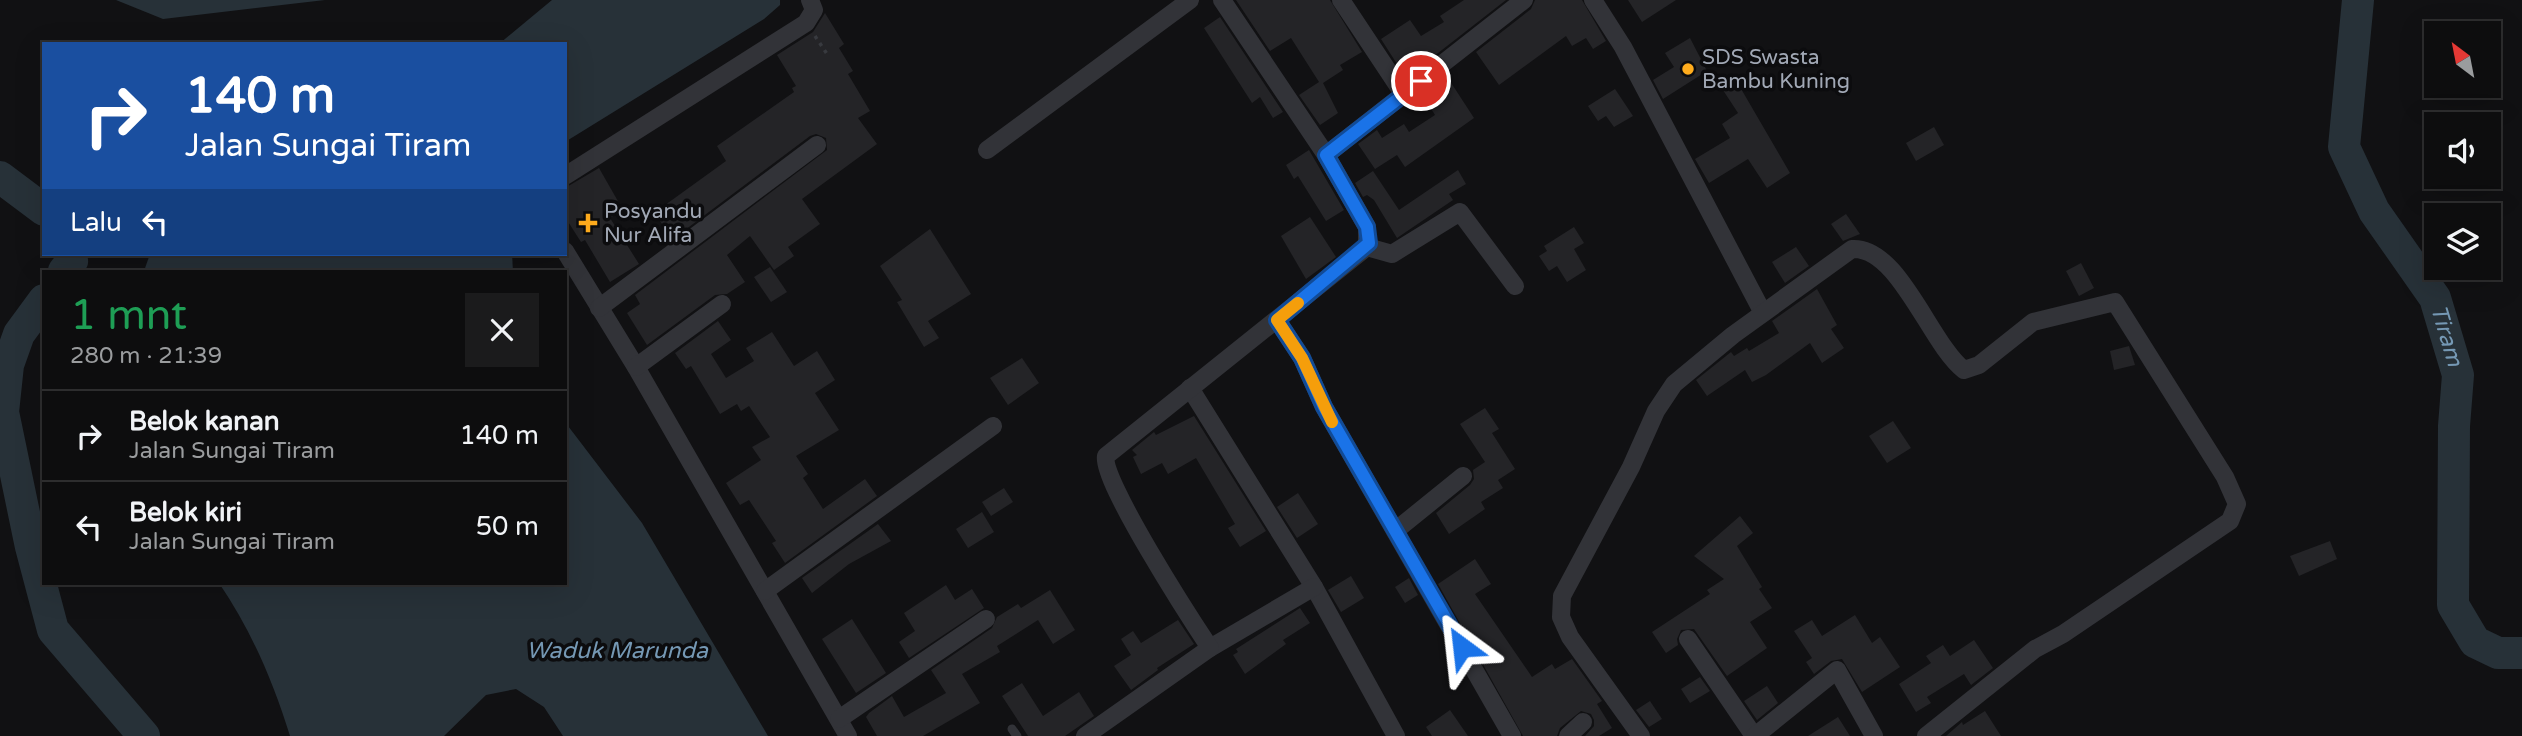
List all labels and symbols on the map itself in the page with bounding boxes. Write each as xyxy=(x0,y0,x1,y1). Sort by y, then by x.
north arrow xyxy=(2424,21,2501,98)
place label: SDS Swasta Bambu Kuning xyxy=(1702,45,1850,94)
pin xyxy=(1391,51,1451,111)
marker: SDS Swasta Bambu Kuning xyxy=(1680,61,1696,77)
place label: Posyandu Nur Alifa xyxy=(604,199,702,248)
marker: Posyandu Nur Alifa xyxy=(578,213,598,233)
water label: Tiram xyxy=(2424,302,2469,370)
position arrow xyxy=(1425,610,1499,684)
water label: Waduk Marunda xyxy=(526,637,709,665)

